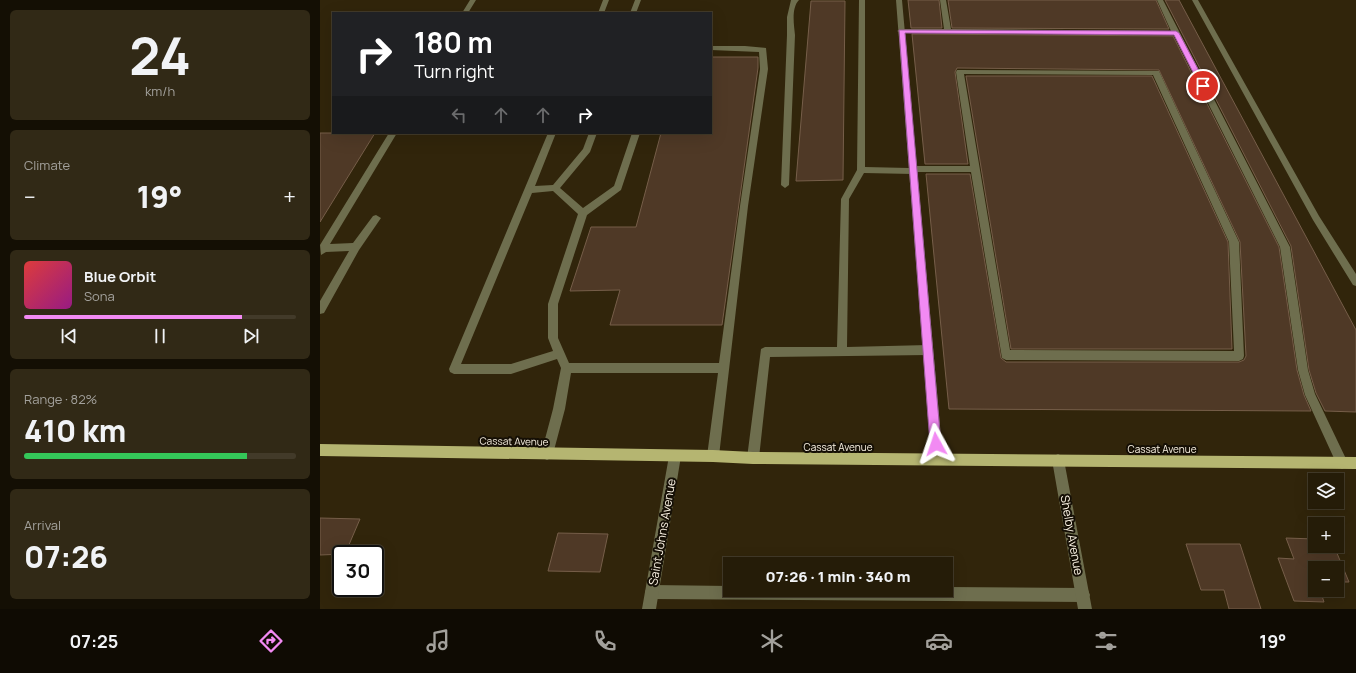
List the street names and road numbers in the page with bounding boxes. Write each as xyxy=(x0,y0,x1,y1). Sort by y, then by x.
street label: Cassat Avenue xyxy=(479,433,549,449)
street label: Cassat Avenue xyxy=(803,440,873,454)
street label: Cassat Avenue xyxy=(1127,442,1197,456)
street label: Saint Johns Avenue xyxy=(644,477,680,587)
street label: Shelby Avenue xyxy=(1057,494,1087,576)

